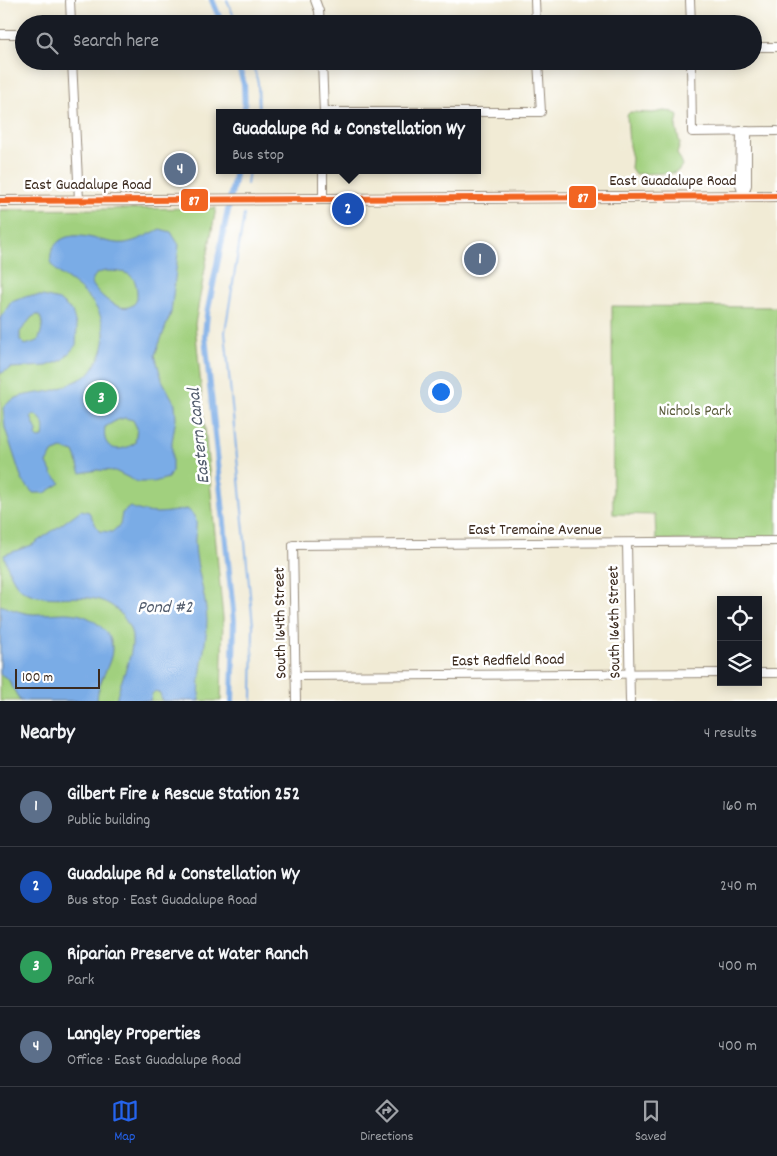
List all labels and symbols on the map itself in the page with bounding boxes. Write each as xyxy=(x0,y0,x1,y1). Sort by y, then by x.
pin: 4 xyxy=(164,150,196,188)
street label: East Guadalupe Road xyxy=(609,170,737,193)
street label: East Guadalupe Road xyxy=(24,174,152,197)
line badge: 87 xyxy=(568,185,597,209)
line badge: 87 xyxy=(180,188,209,212)
text: 87 xyxy=(578,189,589,209)
pin: 2 xyxy=(332,190,364,228)
text: 87 xyxy=(189,192,200,212)
pin: 1 xyxy=(464,240,496,278)
pin: 3 xyxy=(85,379,117,417)
your location xyxy=(428,379,454,405)
water label: Eastern Canal xyxy=(182,385,217,485)
park label: Nichols Park xyxy=(658,400,732,423)
street label: East Tremaine Avenue xyxy=(468,519,602,542)
street label: South 166th Street xyxy=(603,565,627,679)
street label: South 164th Street xyxy=(269,567,293,679)
water label: Pond #2 xyxy=(137,596,193,621)
street label: East Redfield Road xyxy=(451,649,565,673)
scale bar xyxy=(15,666,100,689)

